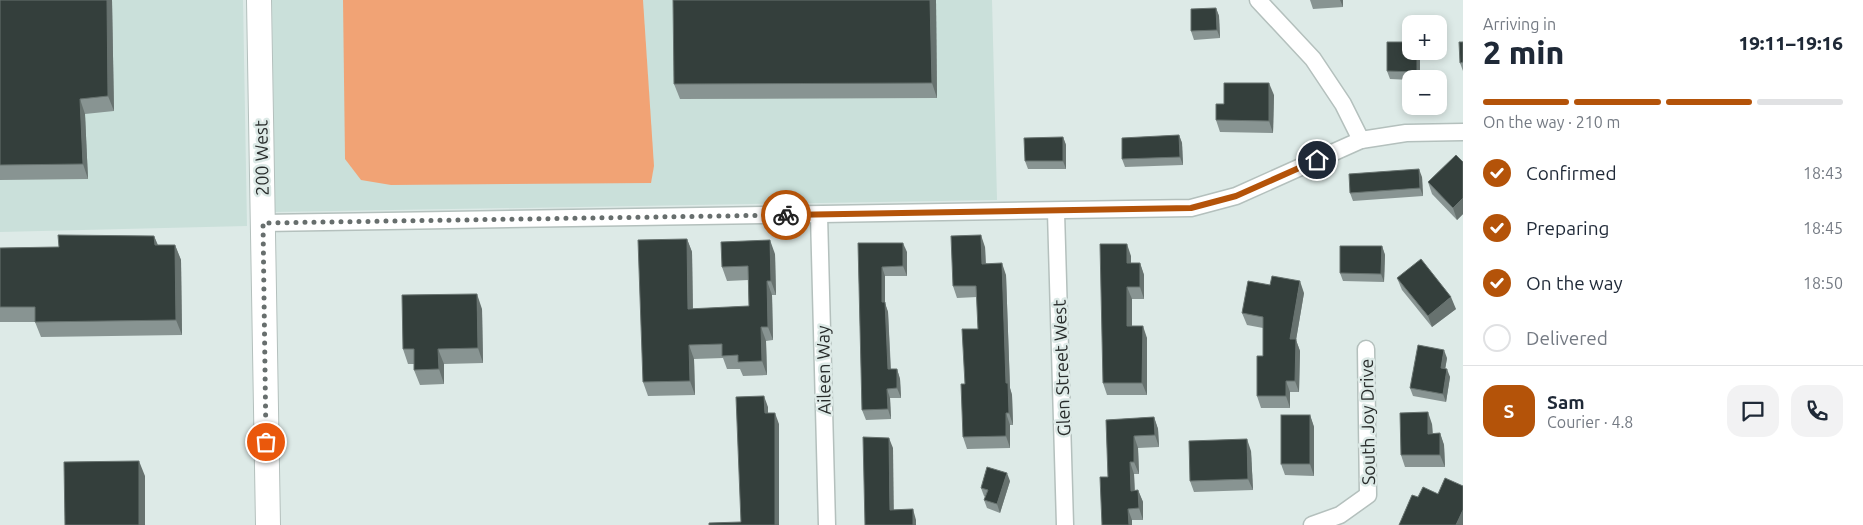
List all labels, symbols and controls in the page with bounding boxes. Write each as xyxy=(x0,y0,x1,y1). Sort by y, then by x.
map controls xyxy=(1402,15,1447,115)
button: + xyxy=(1402,15,1447,60)
text: Arriving in xyxy=(1483,15,1556,33)
text: 19:11–19:16 xyxy=(1738,32,1843,54)
text: 2 min xyxy=(1483,34,1564,70)
button: − xyxy=(1402,70,1447,115)
text: On the way · 210 m xyxy=(1483,113,1620,131)
street label: 200 West xyxy=(250,120,272,196)
pin xyxy=(1296,139,1338,181)
icon: home xyxy=(1303,146,1331,174)
icon: check xyxy=(1483,159,1511,187)
text: Confirmed xyxy=(1526,162,1617,184)
text: 18:43 xyxy=(1803,164,1843,182)
courier xyxy=(761,190,811,240)
icon: bike xyxy=(772,201,800,229)
icon: check xyxy=(1483,214,1511,242)
text: Preparing xyxy=(1526,217,1610,239)
text: 18:45 xyxy=(1803,219,1843,237)
icon: check xyxy=(1483,269,1511,297)
text: On the way xyxy=(1526,272,1623,294)
text: 18:50 xyxy=(1803,274,1843,292)
street label: Glen Street West xyxy=(1049,299,1073,437)
street label: Aileen Way xyxy=(812,325,834,415)
text: Delivered xyxy=(1526,327,1608,349)
street label: South Joy Drive xyxy=(1356,359,1378,485)
button: chat xyxy=(1727,385,1779,437)
button: phone xyxy=(1791,385,1843,437)
text: Sam xyxy=(1547,391,1585,413)
text: S xyxy=(1504,400,1514,422)
text: Courier · 4.8 xyxy=(1547,413,1633,431)
pin xyxy=(245,421,287,463)
icon: bag xyxy=(252,428,280,456)

